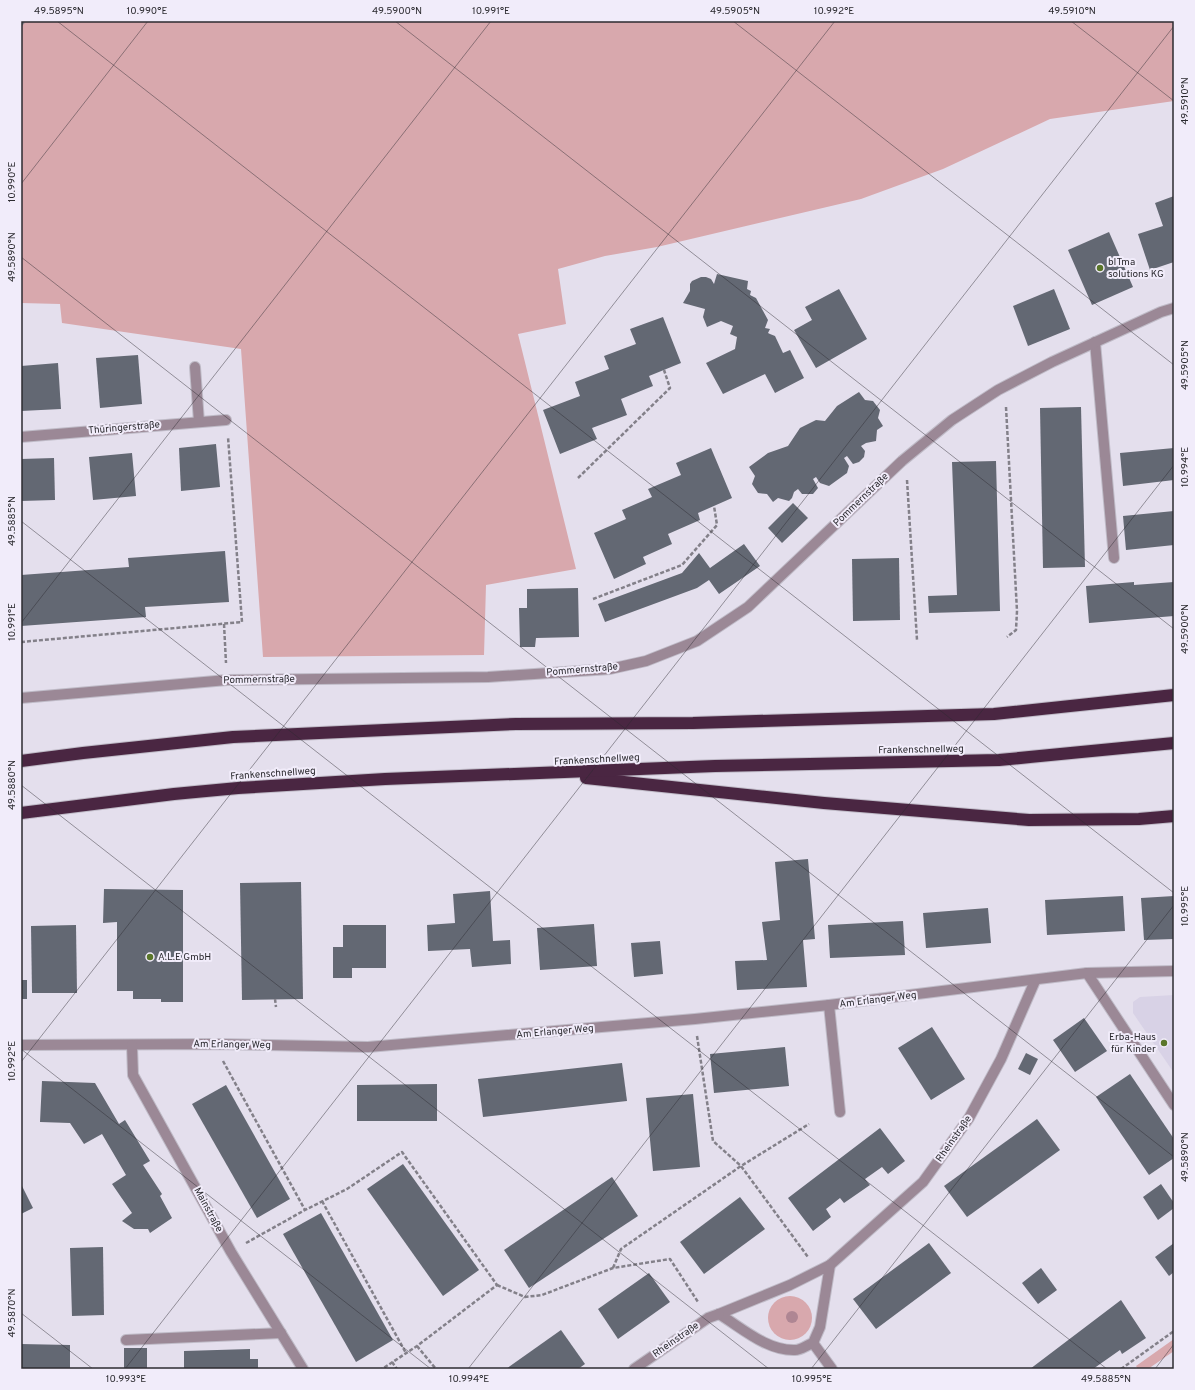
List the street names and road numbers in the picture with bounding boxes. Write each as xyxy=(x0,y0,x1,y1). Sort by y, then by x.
street label: Thüringerstraße xyxy=(88,418,160,438)
street label: Pommernstraße xyxy=(831,470,891,530)
street label: Pommernstraße xyxy=(546,660,618,680)
street label: Pommernstraße xyxy=(223,673,295,687)
street label: Frankenschnellweg xyxy=(878,743,964,757)
street label: Frankenschnellweg xyxy=(554,751,640,769)
street label: Frankenschnellweg xyxy=(230,765,316,783)
street label: Am Erlanger Weg xyxy=(839,989,917,1011)
street label: Am Erlanger Weg xyxy=(516,1022,594,1042)
street label: Am Erlanger Weg xyxy=(193,1038,271,1052)
street label: Rheinstraße xyxy=(933,1113,975,1165)
street label: Mainstraße xyxy=(190,1185,226,1235)
street label: Rheinstraße xyxy=(650,1319,702,1361)

